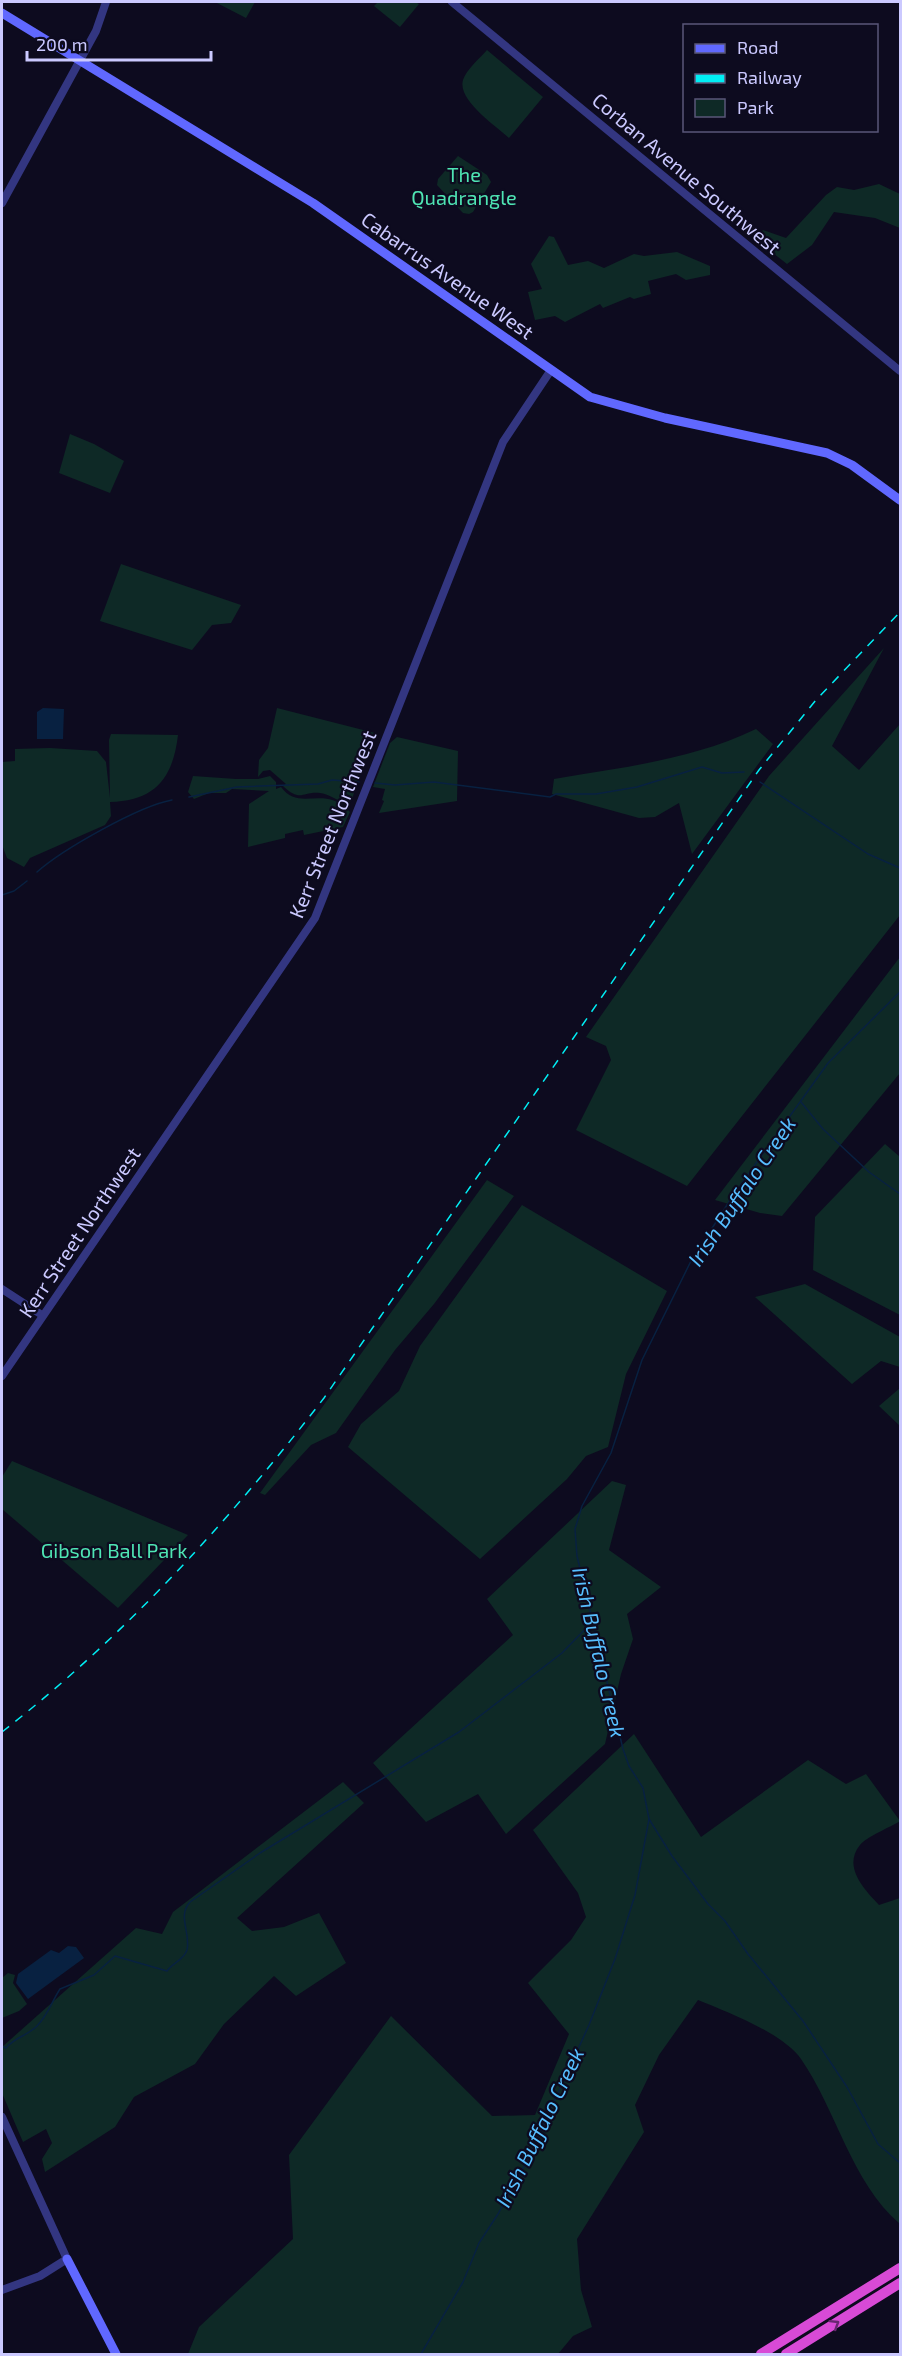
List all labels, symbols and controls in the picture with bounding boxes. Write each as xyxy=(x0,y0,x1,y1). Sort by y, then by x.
scale bar xyxy=(27,24,212,62)
legend xyxy=(683,24,878,132)
text: 200 m xyxy=(36,33,88,55)
text: Road xyxy=(737,36,778,58)
text: Railway xyxy=(737,66,802,88)
street label: Corban Avenue Southwest xyxy=(588,87,786,259)
text: Park xyxy=(737,96,774,118)
park label: The Quadrangle xyxy=(411,162,517,209)
street label: Cabarrus Avenue West xyxy=(357,206,539,344)
street label: Kerr Street Northwest xyxy=(283,726,381,921)
water label: Irish Buffalo Creek xyxy=(682,1112,800,1270)
street label: Kerr Street Northwest xyxy=(13,1142,145,1322)
park label: Gibson Ball Park xyxy=(41,1538,187,1562)
water label: Irish Buffalo Creek xyxy=(568,1564,632,1740)
water label: Irish Buffalo Creek xyxy=(490,2043,588,2211)
one-way arrow xyxy=(829,2319,839,2331)

